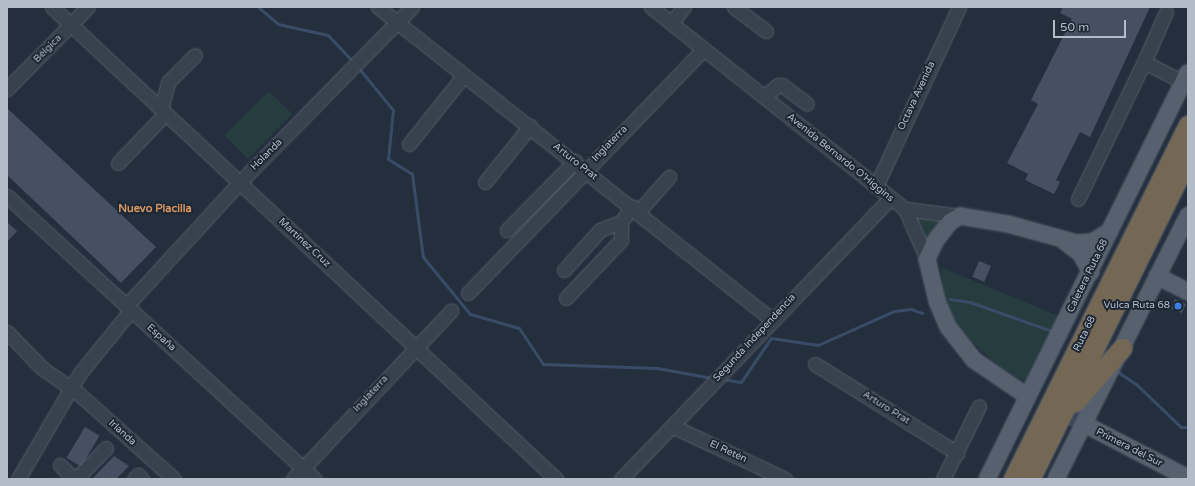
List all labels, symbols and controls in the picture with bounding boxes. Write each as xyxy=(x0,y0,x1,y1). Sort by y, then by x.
scale bar xyxy=(1055,12,1128,38)
text: 50 m xyxy=(1060,20,1089,34)
street label: Bélgica xyxy=(31,32,65,66)
street label: Octava Avenida xyxy=(896,60,938,132)
street label: Avenida Bernardo O'Higgins xyxy=(784,111,896,205)
street label: Inglaterra xyxy=(590,123,630,165)
street label: Holanda xyxy=(249,137,285,173)
street label: Arturo Prat xyxy=(550,141,600,183)
district label: Nuevo Placilla xyxy=(118,202,192,216)
street label: Martínez Cruz xyxy=(276,216,332,270)
street label: Caletera Ruta 68 xyxy=(1065,237,1111,315)
street label: Segunda Independencia xyxy=(711,292,799,384)
place label: Vulca Ruta 68 xyxy=(1104,300,1170,312)
marker: Vulca Ruta 68 xyxy=(1173,301,1183,311)
street label: Ruta 68 xyxy=(1071,314,1099,354)
street label: España xyxy=(144,322,178,354)
street label: Inglaterra xyxy=(351,373,391,415)
street label: Arturo Prat xyxy=(860,389,912,427)
street label: Irlanda xyxy=(106,418,138,448)
street label: Primera del Sur xyxy=(1094,426,1164,470)
street label: El Retén xyxy=(707,438,749,466)

